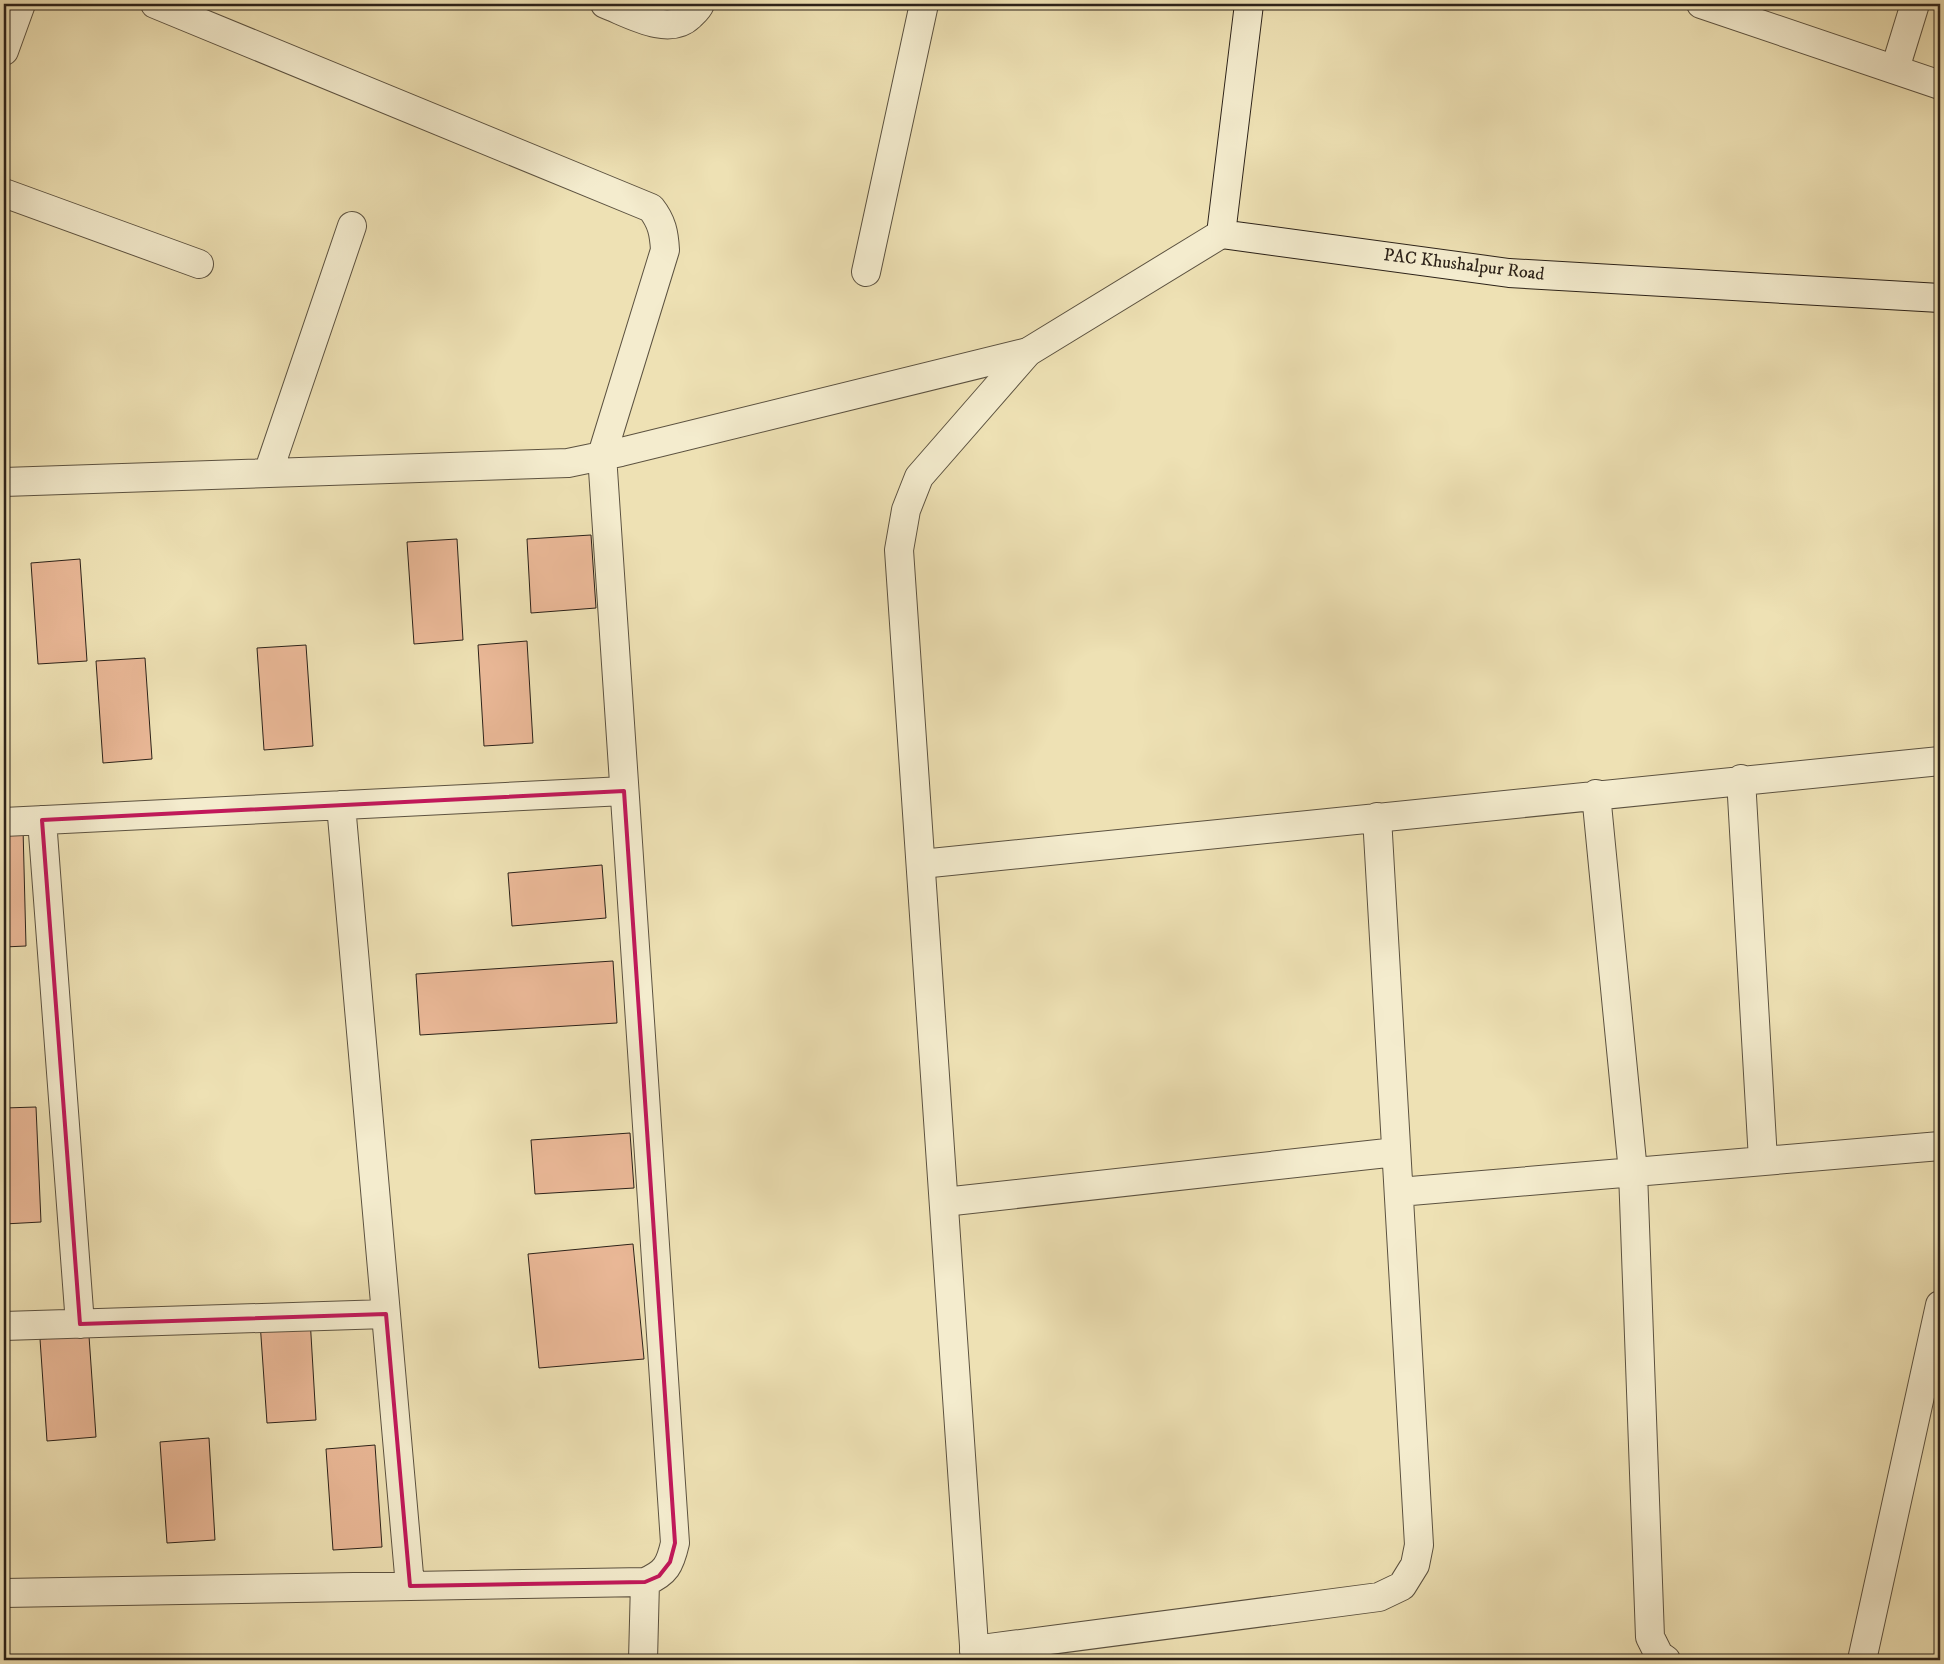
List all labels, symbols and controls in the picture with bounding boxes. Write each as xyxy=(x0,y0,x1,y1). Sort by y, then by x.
street label: PAC Khushalpur Road xyxy=(1382,244,1546,286)

